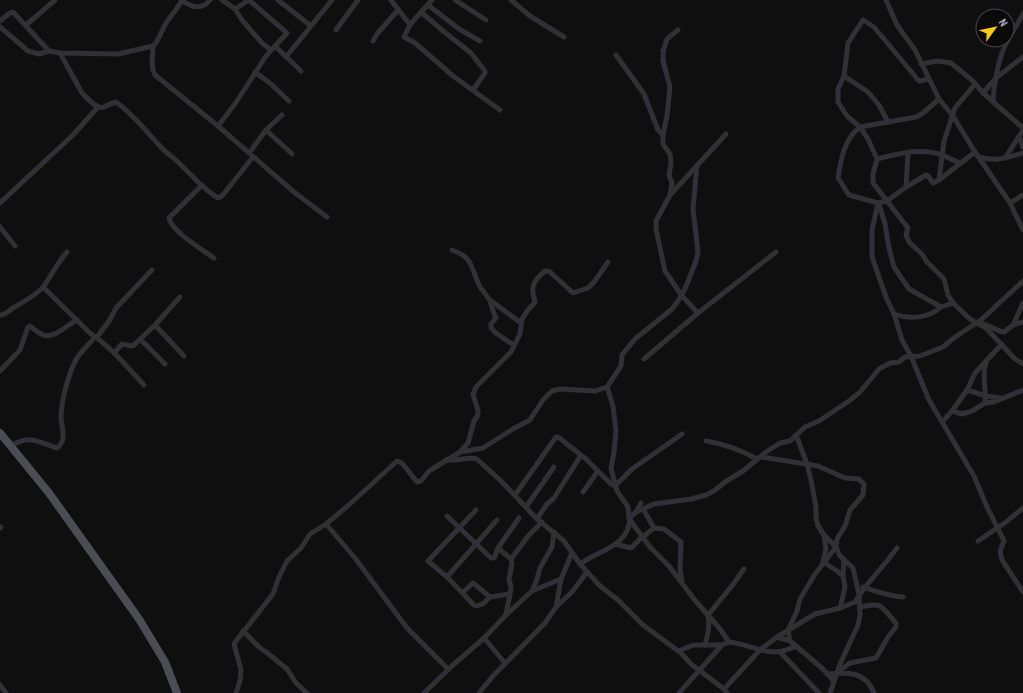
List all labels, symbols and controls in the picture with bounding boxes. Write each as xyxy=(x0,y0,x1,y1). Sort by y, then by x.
north arrow xyxy=(975,8,1015,48)
text: N xyxy=(997,17,1010,29)

